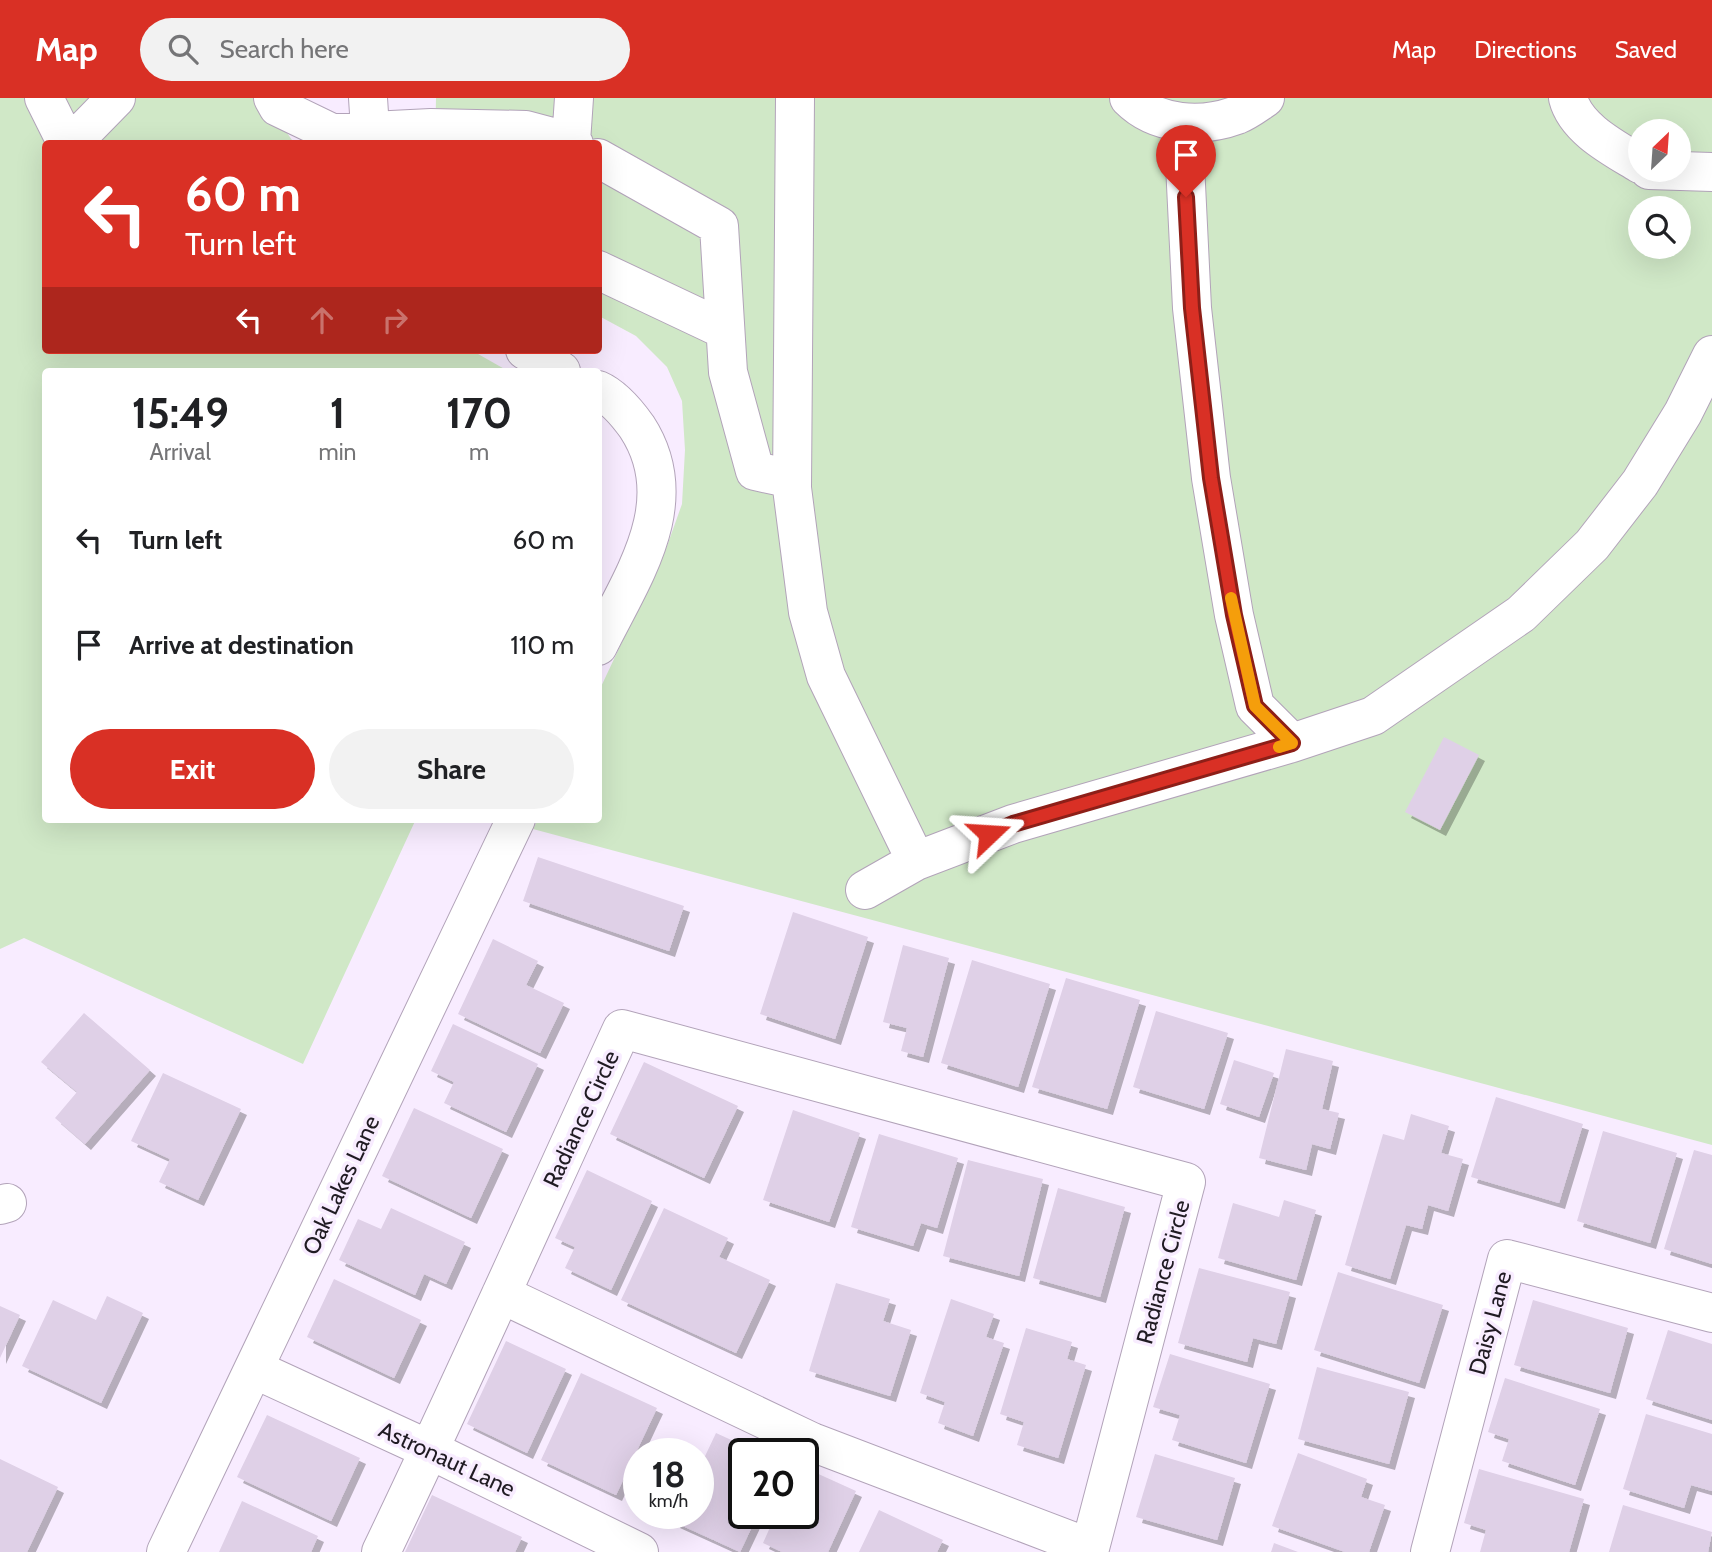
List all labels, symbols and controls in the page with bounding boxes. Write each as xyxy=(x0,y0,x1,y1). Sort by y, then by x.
search box xyxy=(140,18,630,81)
text: Map xyxy=(35,29,98,69)
icon: search xyxy=(164,30,202,68)
text: Search here xyxy=(220,33,349,65)
text: Map xyxy=(1392,35,1436,64)
text: Directions xyxy=(1474,35,1577,64)
text: Saved xyxy=(1615,35,1677,64)
north arrow xyxy=(1628,119,1690,182)
map controls xyxy=(1628,119,1691,259)
pin xyxy=(1156,125,1216,197)
icon: arrive xyxy=(1167,136,1205,174)
text: 60 m xyxy=(185,164,301,223)
icon: left xyxy=(70,168,161,259)
button: search xyxy=(1628,196,1691,259)
text: Turn left xyxy=(185,224,296,263)
icon: left xyxy=(230,301,268,339)
icon: ahead xyxy=(303,301,341,339)
icon: right xyxy=(376,301,414,339)
text: 15:49 xyxy=(132,387,229,439)
text: 1 xyxy=(330,387,345,439)
text: 170 xyxy=(446,387,512,439)
text: Arrival xyxy=(150,438,211,466)
text: min xyxy=(318,438,356,466)
text: m xyxy=(469,438,489,466)
icon: left xyxy=(70,521,108,559)
text: Turn left xyxy=(129,524,222,556)
text: 60 m xyxy=(512,524,574,556)
icon: arrive xyxy=(70,626,108,664)
text: Arrive at destination xyxy=(129,629,354,661)
text: 110 m xyxy=(510,629,574,661)
button: Exit xyxy=(70,729,315,809)
button: Share xyxy=(329,729,574,809)
position arrow xyxy=(952,797,1026,871)
street label: Radiance Circle xyxy=(537,1046,625,1192)
street label: Oak Lakes Lane xyxy=(297,1111,385,1259)
street label: Radiance Circle xyxy=(1130,1197,1196,1347)
street label: Daisy Lane xyxy=(1463,1268,1517,1378)
street label: Astronaut Lane xyxy=(374,1415,520,1503)
speed limit sign: 20 xyxy=(728,1438,819,1529)
text: 18 xyxy=(651,1453,686,1496)
text: km/h xyxy=(649,1490,688,1512)

